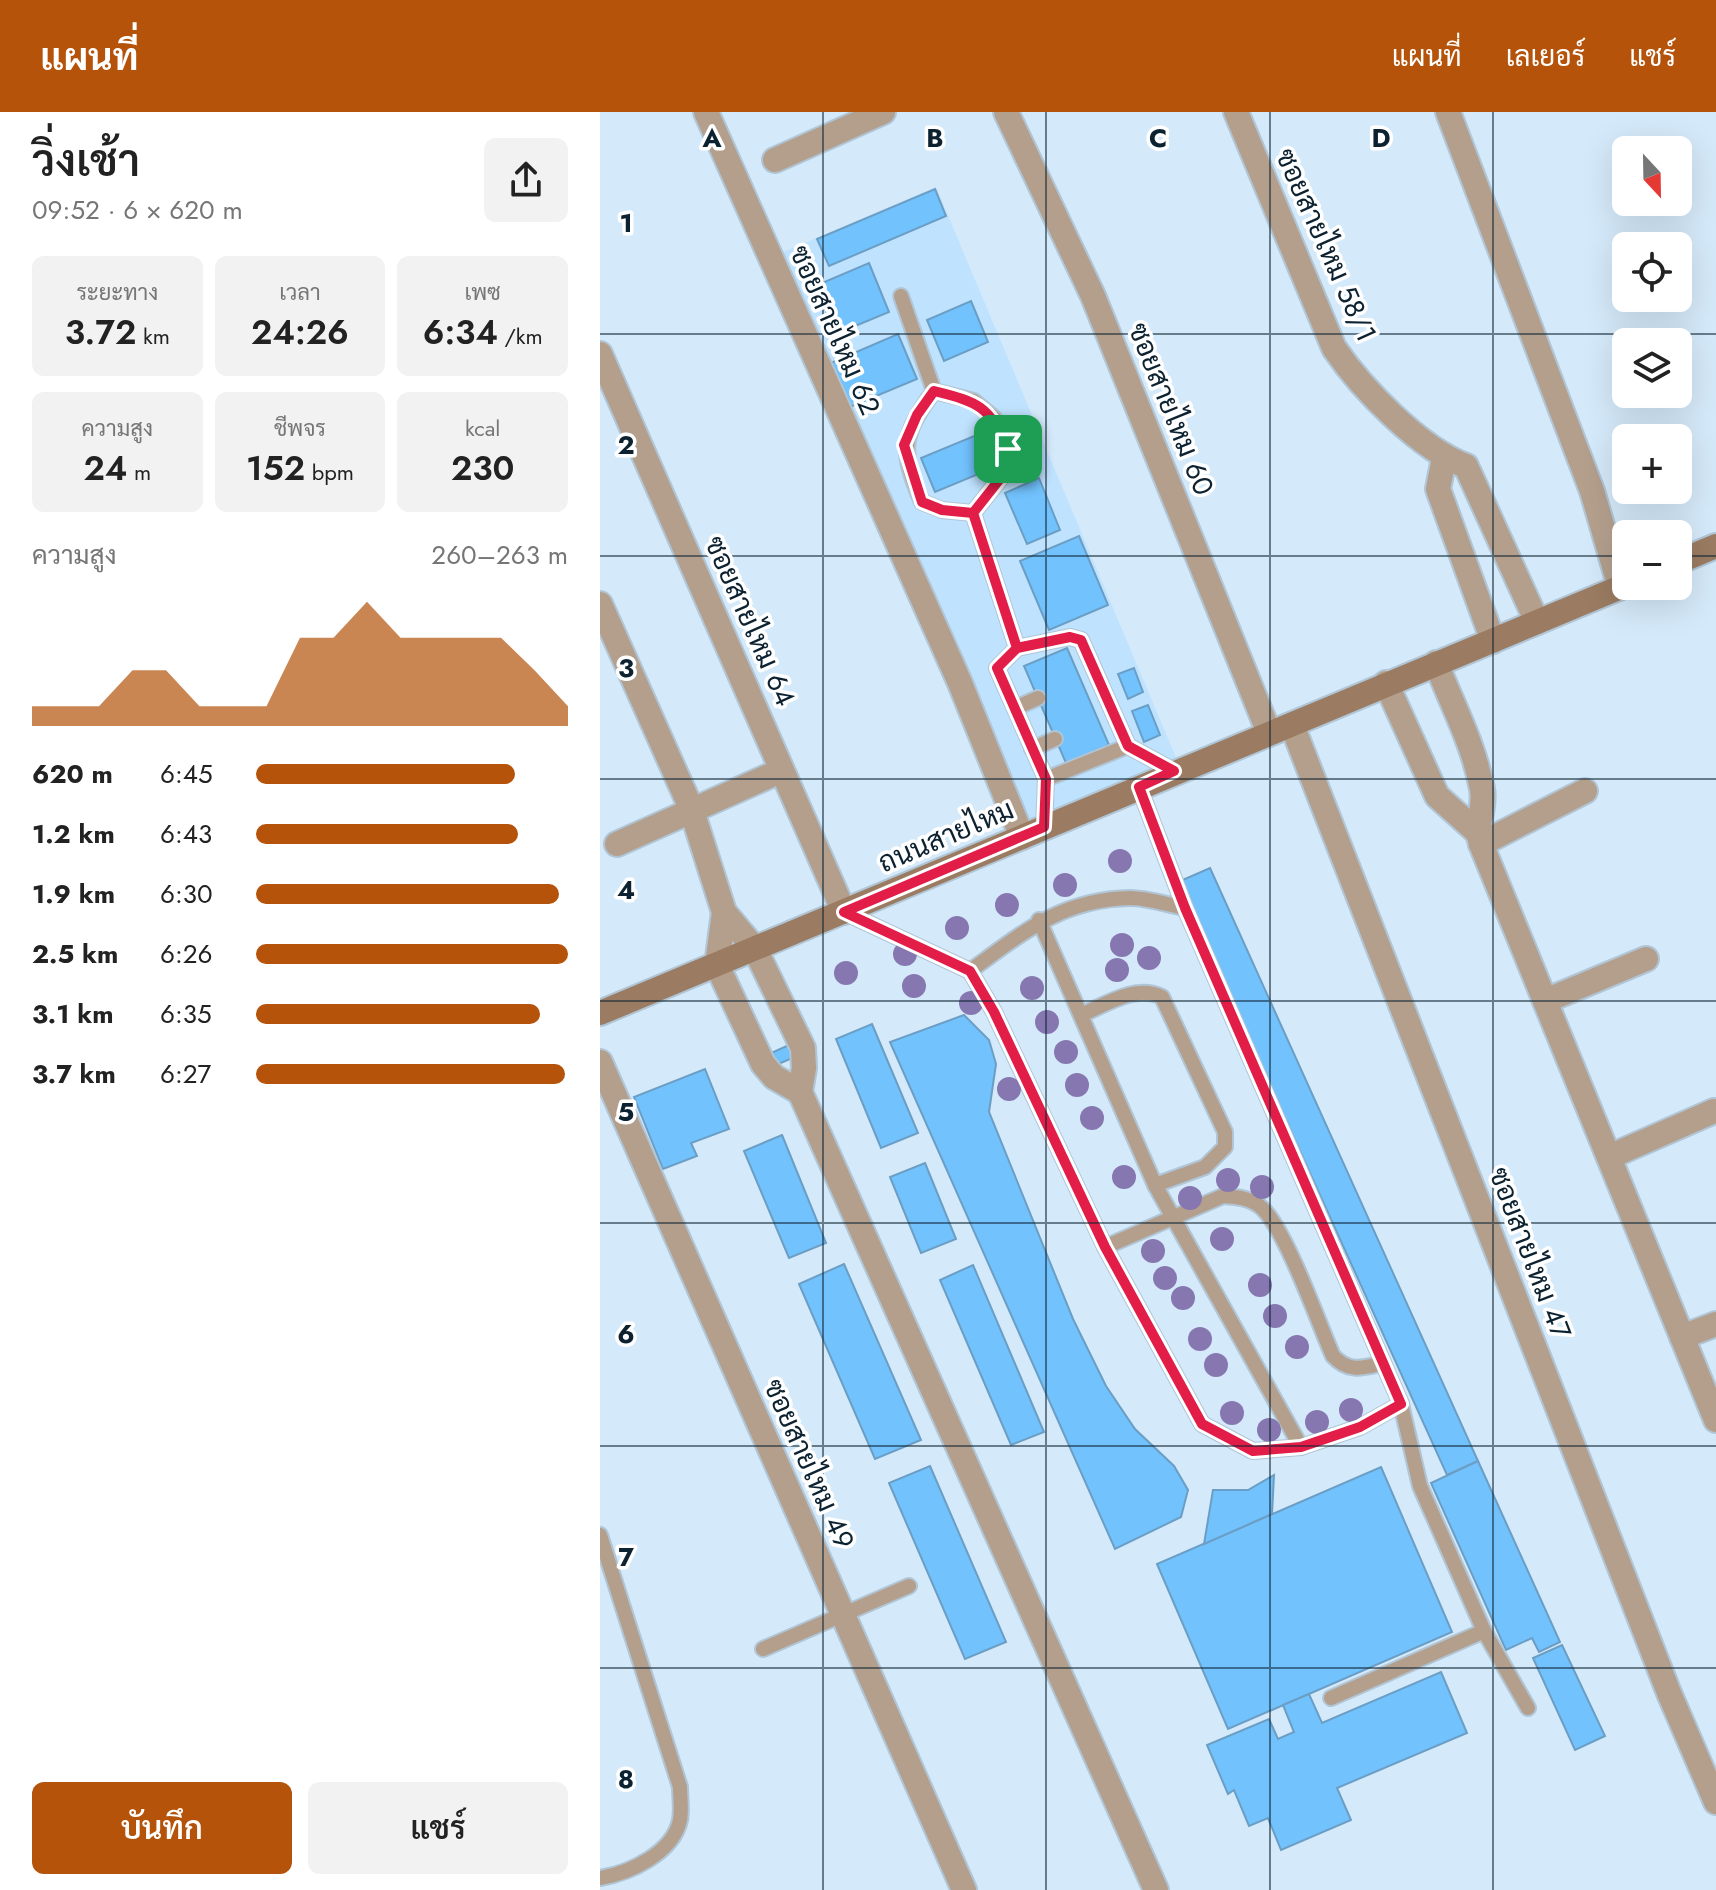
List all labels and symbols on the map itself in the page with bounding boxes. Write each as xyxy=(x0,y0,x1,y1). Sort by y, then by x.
text: A xyxy=(701,119,722,157)
text: B xyxy=(926,119,944,157)
text: C xyxy=(1149,119,1167,157)
text: D xyxy=(1371,119,1391,157)
north arrow xyxy=(1612,136,1692,216)
street label: ซอยสายไหม 58/1 xyxy=(1265,142,1387,348)
text: 1 xyxy=(619,204,633,242)
street label: ซอยสายไหม 62 xyxy=(779,239,891,421)
street label: ซอยสายไหม 60 xyxy=(1118,317,1224,501)
pin xyxy=(974,415,1042,483)
text: 2 xyxy=(617,426,635,464)
street label: ซอยสายไหม 64 xyxy=(694,529,806,713)
text: 3 xyxy=(618,649,634,687)
street label: ถนนสายไหม xyxy=(872,789,1020,883)
text: 4 xyxy=(617,871,635,909)
text: 5 xyxy=(618,1093,634,1131)
street label: ซอยสายไหม 47 xyxy=(1478,1161,1582,1345)
text: 6 xyxy=(617,1315,635,1353)
street label: ซอยสายไหม 49 xyxy=(753,1372,865,1556)
text: 7 xyxy=(618,1538,634,1576)
text: 8 xyxy=(618,1760,634,1798)

